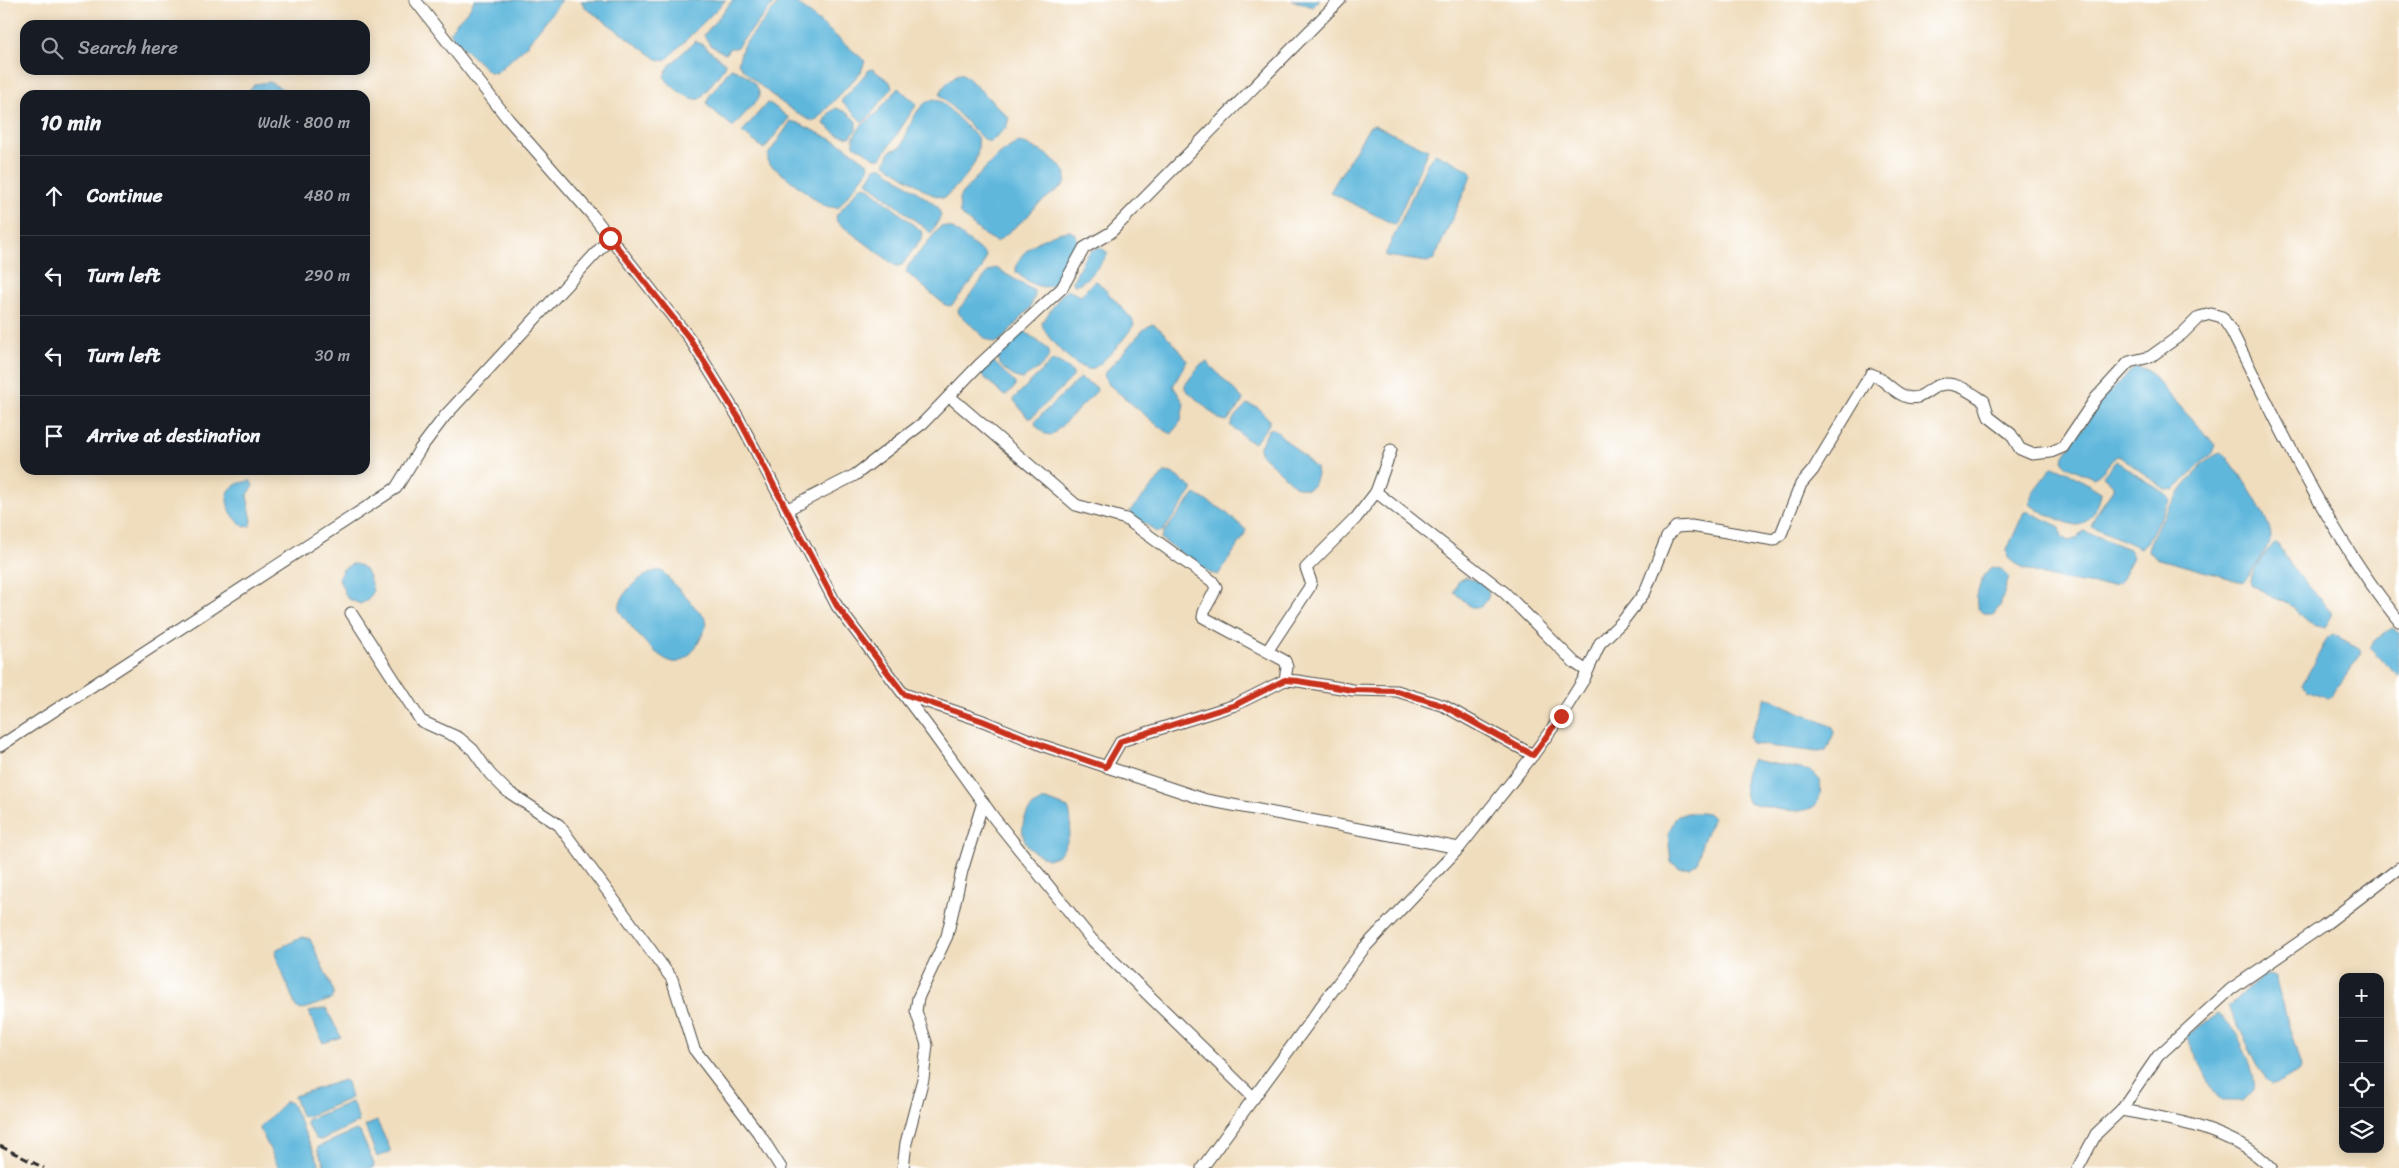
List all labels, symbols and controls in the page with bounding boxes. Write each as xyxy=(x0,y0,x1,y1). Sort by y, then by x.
search box xyxy=(20,20,370,75)
text: Search here xyxy=(78,31,178,64)
icon: search xyxy=(38,34,66,62)
text: 10 min xyxy=(40,104,101,142)
text: Walk · 800 m xyxy=(258,108,350,137)
text: Continue xyxy=(87,179,163,212)
text: 480 m xyxy=(304,181,350,210)
icon: ahead xyxy=(40,182,68,210)
route start xyxy=(599,227,622,250)
text: Turn left xyxy=(87,259,160,292)
text: 290 m xyxy=(304,261,350,290)
icon: left xyxy=(40,262,68,290)
text: Turn left xyxy=(87,339,160,372)
text: 30 m xyxy=(315,341,350,370)
icon: left xyxy=(40,342,68,370)
text: Arrive at destination xyxy=(87,419,260,452)
icon: arrive xyxy=(40,422,68,450)
route end xyxy=(1550,705,1573,728)
map controls xyxy=(2339,973,2384,1153)
button: + xyxy=(2339,973,2384,1018)
button: − xyxy=(2339,1018,2384,1063)
button: locate xyxy=(2339,1063,2384,1108)
button: layers xyxy=(2339,1108,2384,1153)

